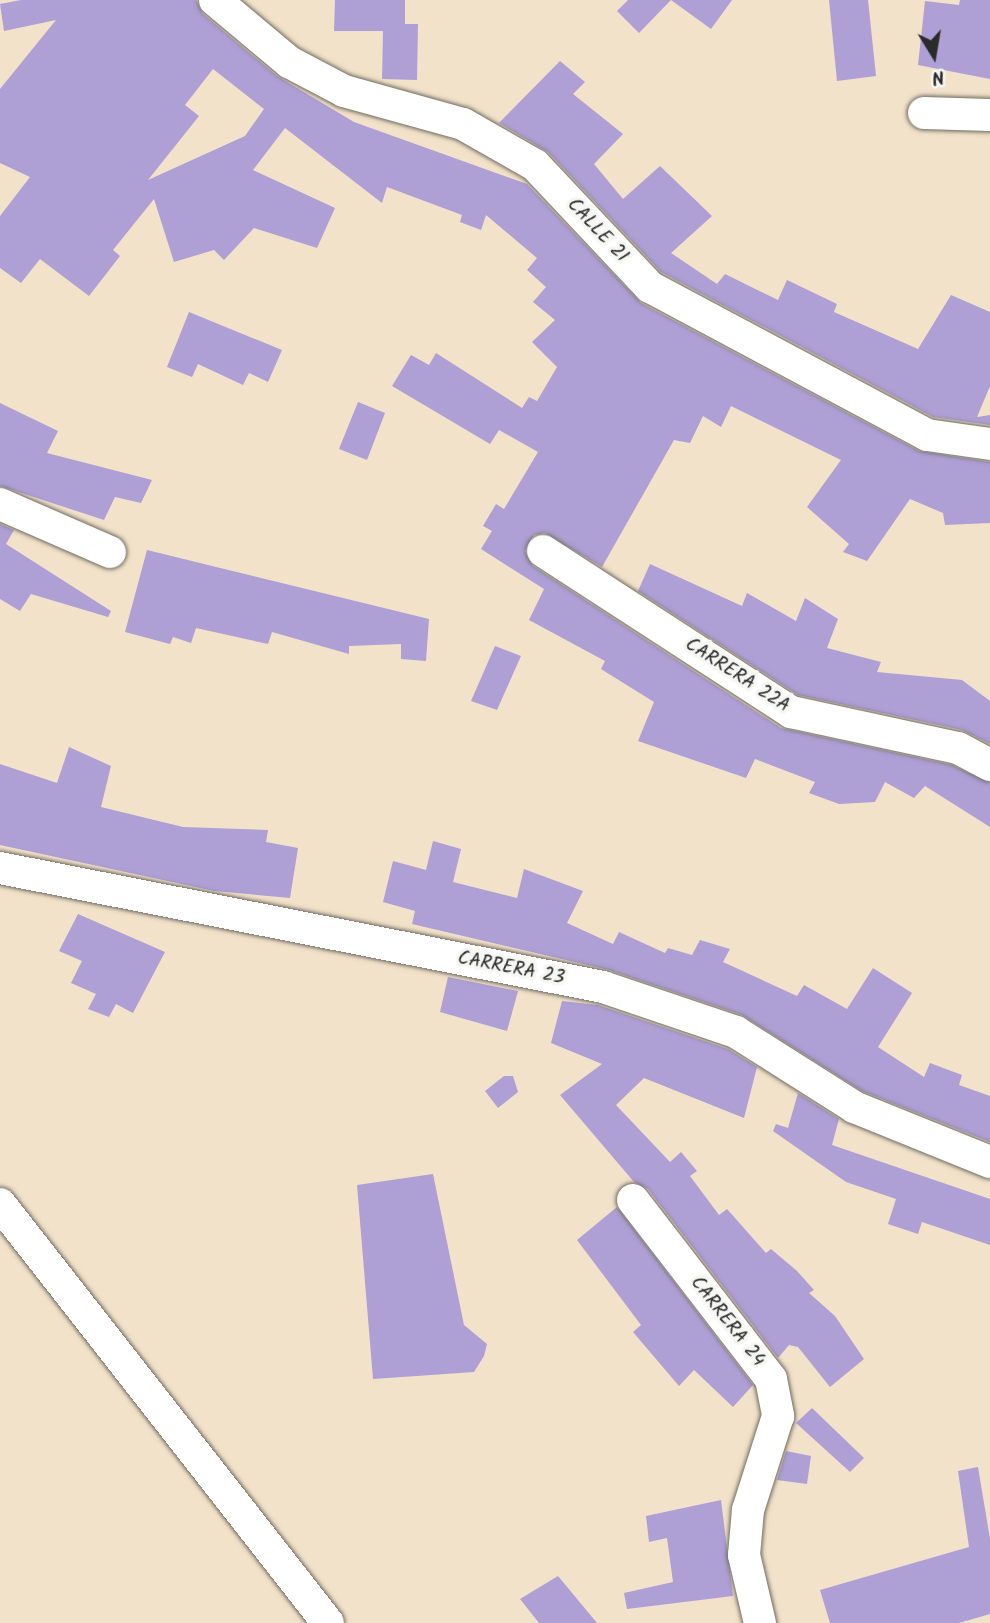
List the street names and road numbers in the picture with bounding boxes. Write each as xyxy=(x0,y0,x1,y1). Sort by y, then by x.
street label: CALLE 21 xyxy=(562,194,632,268)
street label: CARRERA 22A xyxy=(680,634,794,718)
street label: CARRERA 23 xyxy=(456,947,566,991)
street label: CARRERA 24 xyxy=(685,1272,769,1372)

